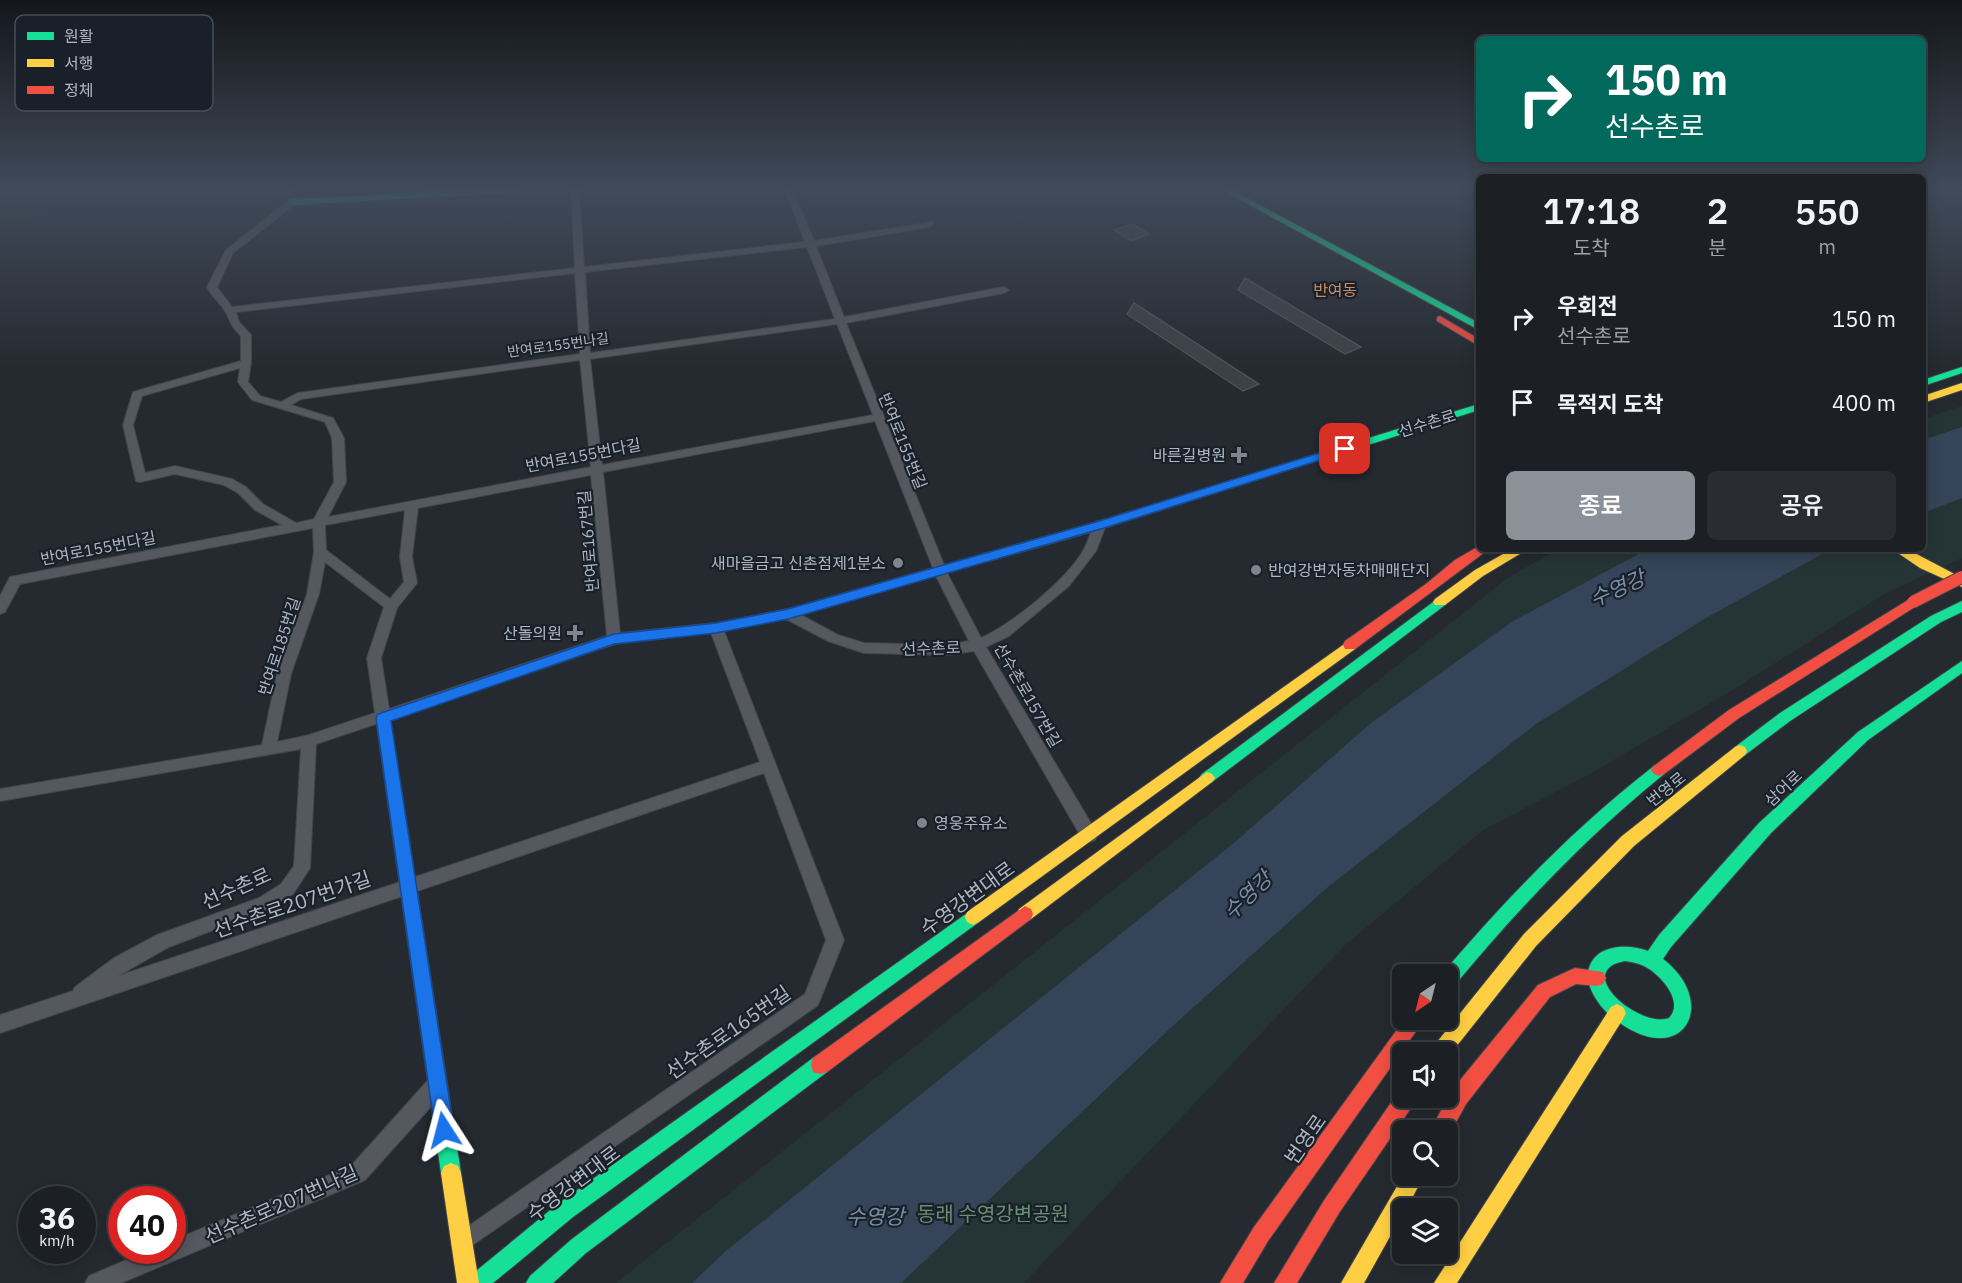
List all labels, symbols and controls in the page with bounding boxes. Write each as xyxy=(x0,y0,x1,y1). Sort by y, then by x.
legend xyxy=(15,15,213,111)
text: 원활 xyxy=(64,26,94,46)
text: 150 m xyxy=(1605,52,1728,107)
text: 서행 xyxy=(64,53,93,73)
icon: right xyxy=(1506,60,1584,138)
text: 정체 xyxy=(64,80,93,100)
text: 선수촌로 xyxy=(1605,108,1704,143)
text: 17:18 xyxy=(1542,187,1640,234)
text: 2 xyxy=(1707,187,1728,234)
text: 550 xyxy=(1795,188,1860,235)
text: m xyxy=(1818,233,1836,260)
text: 도착 xyxy=(1573,234,1610,261)
text: 분 xyxy=(1708,234,1727,261)
district label: 반여동 xyxy=(1313,280,1357,300)
text: 우회전 xyxy=(1557,291,1618,320)
icon: right xyxy=(1506,302,1539,335)
text: 150 m xyxy=(1832,304,1896,333)
text: 선수촌로 xyxy=(1557,322,1631,349)
street label: 반여로155번나길 xyxy=(506,329,610,361)
icon: arrive xyxy=(1506,386,1539,419)
text: 400 m xyxy=(1832,388,1896,417)
text: 목적지 도착 xyxy=(1557,389,1663,418)
street label: 반여로155번길 xyxy=(875,390,931,492)
street label: 선수촌로 xyxy=(1396,405,1458,441)
pin xyxy=(1319,423,1370,474)
icon: arrive xyxy=(1328,432,1361,465)
street label: 반여로155번다길 xyxy=(524,434,642,476)
place label: 바른길병원 xyxy=(1152,445,1226,465)
marker: 바른길병원 xyxy=(1230,446,1248,464)
button: 종료 xyxy=(1506,471,1695,540)
button: 공유 xyxy=(1707,471,1896,540)
street label: 반여로167번길 xyxy=(574,489,602,593)
street label: 반여로155번다길 xyxy=(39,527,157,569)
place label: 새마을금고 신촌점제1분소 xyxy=(711,553,886,573)
marker: 새마을금고 신촌점제1분소 xyxy=(891,556,905,570)
place label: 반여강변자동차매매단지 xyxy=(1268,560,1430,580)
water label: 수영강 xyxy=(1585,562,1652,613)
marker: 반여강변자동차매매단지 xyxy=(1249,563,1263,577)
street label: 반여로185번길 xyxy=(254,594,304,698)
place label: 산돌의원 xyxy=(503,623,562,643)
marker: 산돌의원 xyxy=(566,624,584,642)
street label: 선수촌로 xyxy=(901,637,961,659)
street label: 선수촌로157번길 xyxy=(990,639,1066,751)
street label: 삼어로 xyxy=(1760,765,1806,810)
street label: 번영로 xyxy=(1643,767,1690,811)
place label: 영웅주유소 xyxy=(934,813,1008,833)
marker: 영웅주유소 xyxy=(915,816,929,830)
street label: 수영강변대로 xyxy=(914,855,1020,941)
street label: 선수촌로 xyxy=(197,861,275,915)
water label: 수영강 xyxy=(1216,863,1279,925)
street label: 선수촌로207번가길 xyxy=(210,864,374,944)
north arrow xyxy=(1392,964,1458,1030)
map controls xyxy=(1392,964,1458,1264)
street label: 선수촌로165번길 xyxy=(660,979,796,1085)
button: sound xyxy=(1392,1042,1458,1108)
position arrow xyxy=(412,1098,476,1162)
street label: 번영로 xyxy=(1278,1109,1332,1169)
button: search xyxy=(1392,1120,1458,1186)
street label: 수영강변대로 xyxy=(521,1139,625,1227)
street label: 선수촌로207번나길 xyxy=(200,1158,362,1250)
speed limit sign: 40 xyxy=(108,1186,186,1264)
text: 36 xyxy=(39,1198,75,1237)
button: layers xyxy=(1392,1198,1458,1264)
park label: 동래 수영강변공원 xyxy=(917,1200,1069,1227)
water label: 수영강 xyxy=(846,1202,907,1230)
text: km/h xyxy=(39,1231,75,1250)

